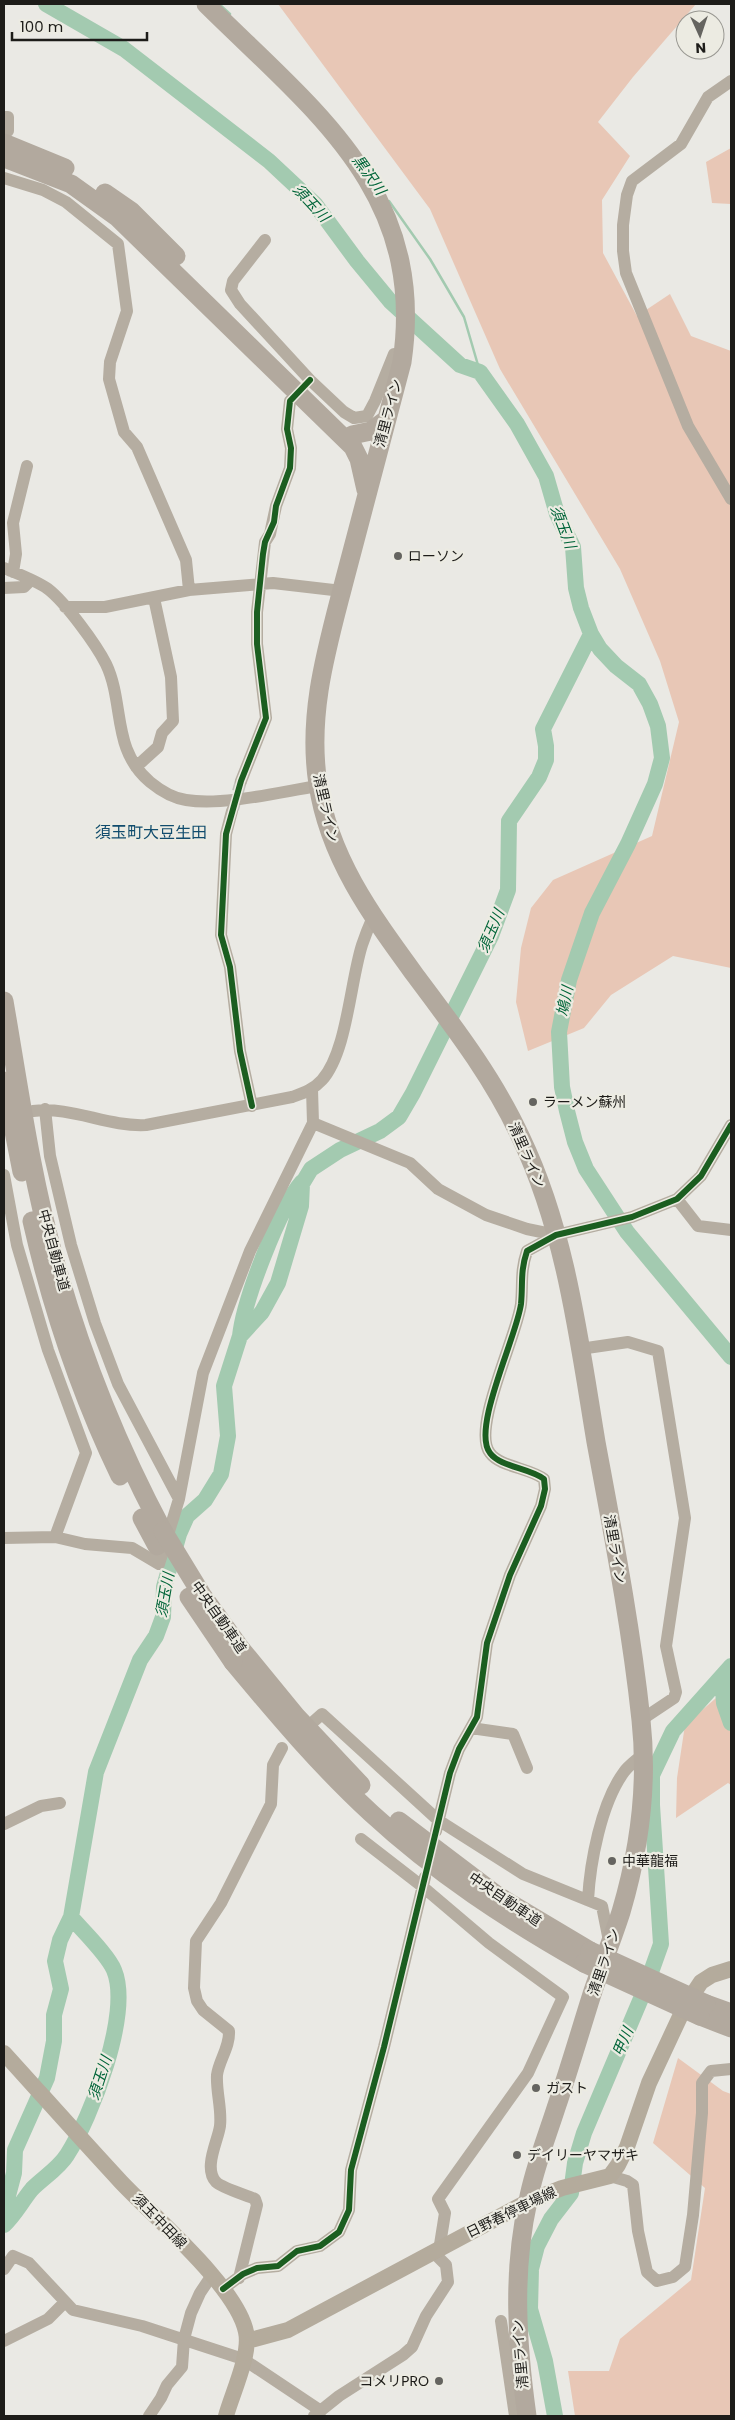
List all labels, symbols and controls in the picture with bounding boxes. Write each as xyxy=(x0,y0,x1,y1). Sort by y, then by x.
scale bar xyxy=(12,10,148,42)
north arrow xyxy=(675,10,725,60)
text: 100 m xyxy=(20,16,63,37)
text: N xyxy=(695,38,706,58)
water label: 黒沢川 xyxy=(348,150,392,201)
water label: 須玉川 xyxy=(288,179,336,228)
street label: 清里ライン xyxy=(369,377,407,449)
water label: 須玉川 xyxy=(546,502,582,553)
place label: ローソン xyxy=(408,546,464,566)
marker: ローソン xyxy=(392,550,404,562)
street label: 清里ライン xyxy=(308,772,344,844)
district label: 須玉町大豆生田 xyxy=(95,821,207,844)
water label: 須玉川 xyxy=(472,904,510,956)
water label: 鳩川 xyxy=(551,982,578,1018)
place label: ラーメン蘇州 xyxy=(543,1092,626,1112)
marker: ラーメン蘇州 xyxy=(527,1096,539,1108)
street label: 清里ライン xyxy=(504,1119,550,1191)
street label: 中央自動車道 xyxy=(33,1207,75,1293)
street label: 清里ライン xyxy=(599,1513,631,1585)
water label: 須玉川 xyxy=(150,1569,179,1619)
street label: 中央自動車道 xyxy=(187,1577,251,1657)
place label: 中華龍福 xyxy=(622,1851,678,1871)
marker: 中華龍福 xyxy=(606,1855,618,1867)
street label: 中央自動車道 xyxy=(465,1867,545,1931)
street label: 清里ライン xyxy=(583,1926,625,1998)
water label: 甲川 xyxy=(607,2022,639,2060)
water label: 須玉川 xyxy=(83,2051,117,2102)
place label: ガスト xyxy=(546,2078,588,2098)
marker: ガスト xyxy=(530,2082,542,2094)
place label: デイリーヤマザキ xyxy=(527,2145,639,2165)
marker: デイリーヤマザキ xyxy=(511,2149,523,2161)
street label: 日野春停車場線 xyxy=(463,2182,559,2242)
street label: 須玉中田線 xyxy=(128,2189,192,2253)
street label: 清里ライン xyxy=(507,2318,533,2390)
place label: コメリPRO xyxy=(359,2371,429,2391)
marker: コメリPRO xyxy=(433,2375,445,2387)

